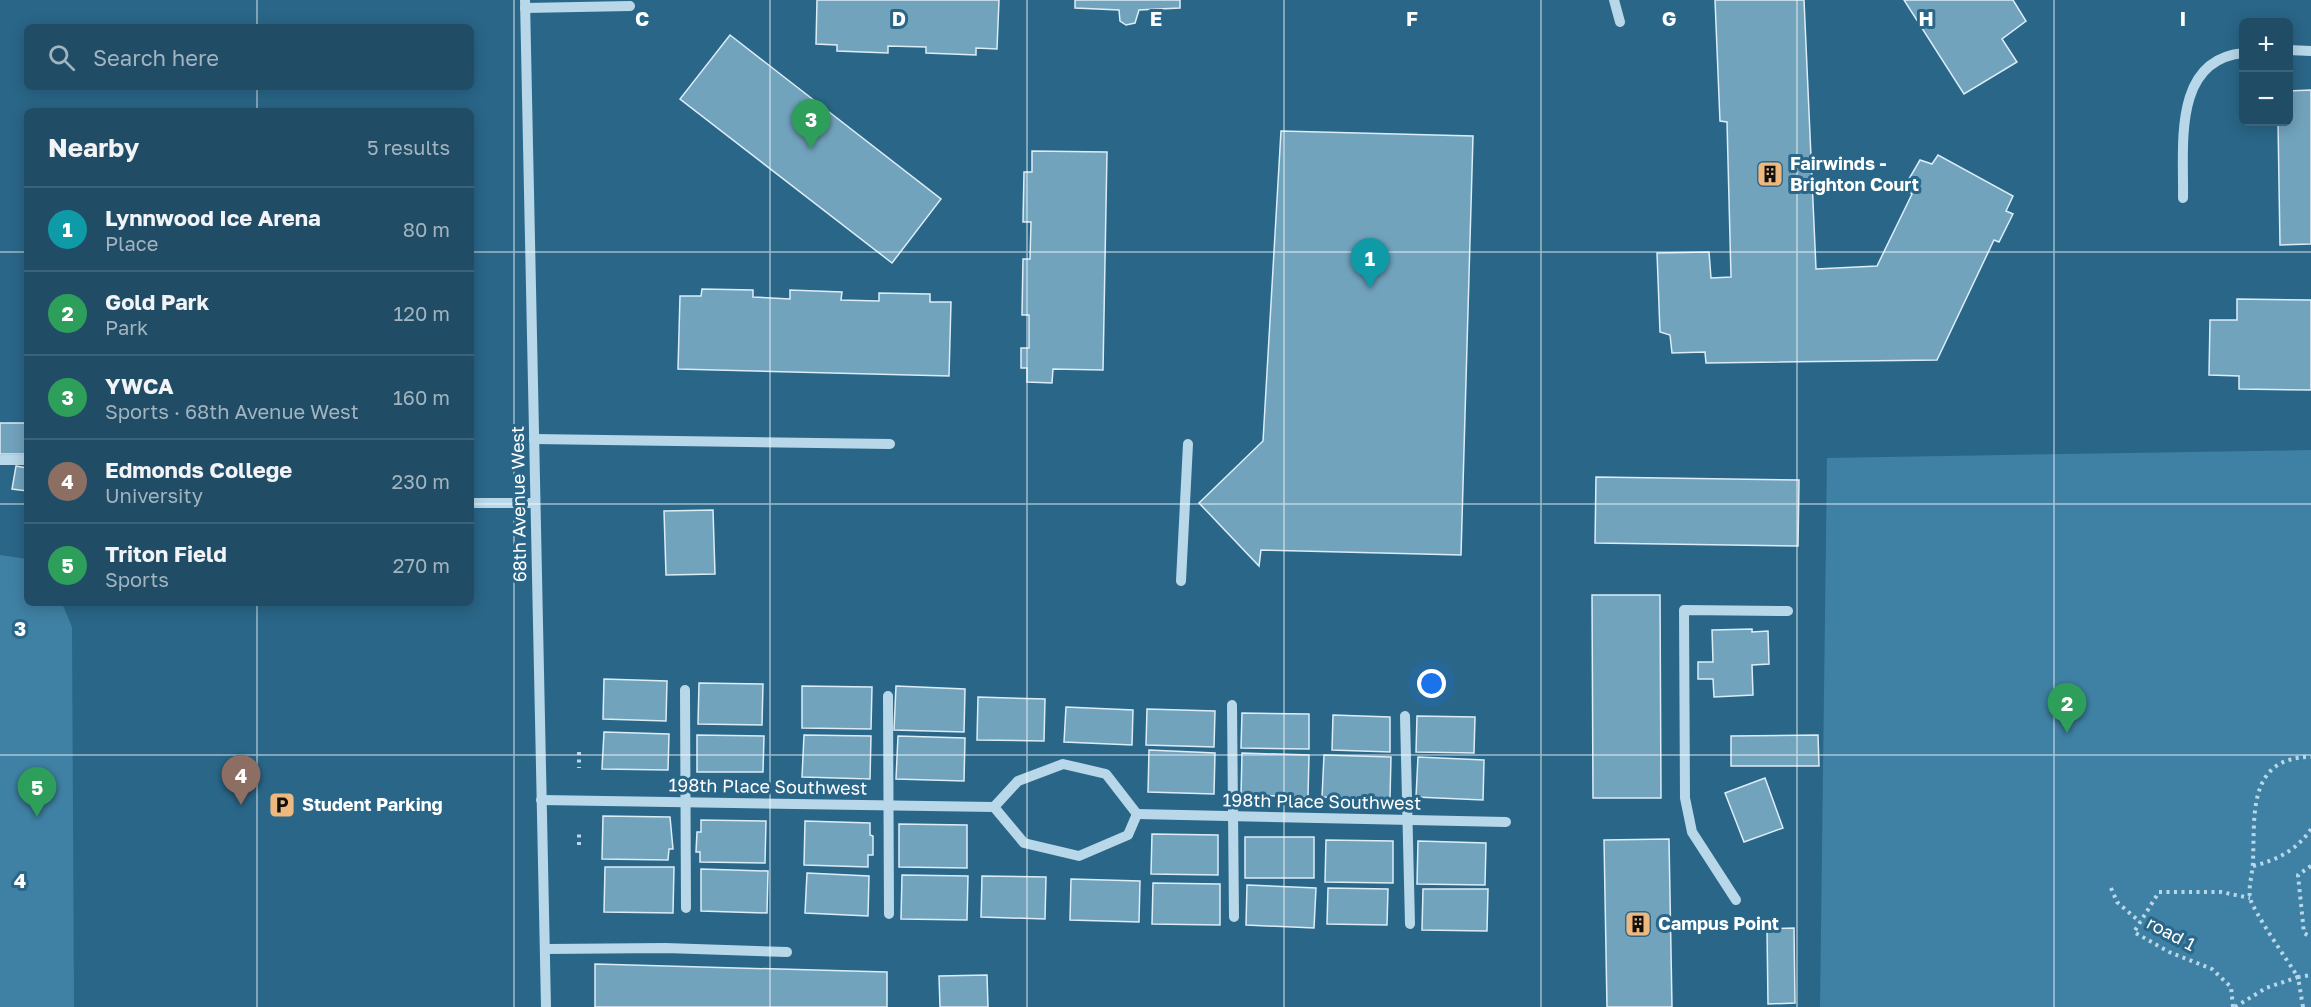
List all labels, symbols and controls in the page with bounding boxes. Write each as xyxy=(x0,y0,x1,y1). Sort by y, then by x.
text: C xyxy=(635,6,649,30)
text: D xyxy=(892,6,906,30)
text: E xyxy=(1150,6,1162,30)
text: F xyxy=(1406,6,1418,30)
text: G xyxy=(1662,6,1676,30)
text: H xyxy=(1918,6,1934,30)
text: I xyxy=(2180,6,2186,30)
map controls xyxy=(2239,18,2293,126)
button: + xyxy=(2239,18,2293,72)
search box xyxy=(24,24,474,90)
icon: search xyxy=(45,41,78,74)
text: Search here xyxy=(93,44,219,71)
button: − xyxy=(2239,72,2293,126)
pin: 3 xyxy=(792,100,830,149)
text: Nearby xyxy=(48,132,139,163)
text: 5 results xyxy=(367,135,450,159)
place label: Fairwinds - Brighton Court xyxy=(1790,152,1919,195)
building icon: Fairwinds - Brighton Court xyxy=(1755,159,1785,189)
text: Lynnwood Ice Arena xyxy=(105,204,321,231)
text: 1 xyxy=(62,217,73,241)
text: 80 m xyxy=(403,217,450,241)
text: Place xyxy=(105,231,158,255)
pin: 1 xyxy=(1350,238,1390,288)
text: Gold Park xyxy=(105,288,209,315)
text: 2 xyxy=(61,301,74,325)
text: 120 m xyxy=(394,301,450,325)
text: Park xyxy=(105,315,148,339)
text: YWCA xyxy=(105,372,174,399)
text: 3 xyxy=(61,385,74,409)
text: 160 m xyxy=(393,385,450,409)
text: Sports · 68th Avenue West xyxy=(105,399,359,423)
street label: 68th Avenue West xyxy=(506,426,530,582)
text: Edmonds College xyxy=(105,456,292,483)
text: 4 xyxy=(61,469,74,493)
text: 230 m xyxy=(392,469,450,493)
text: University xyxy=(105,483,203,507)
text: Triton Field xyxy=(105,540,227,567)
text: 5 xyxy=(61,553,74,577)
text: 270 m xyxy=(393,553,450,577)
text: Sports xyxy=(105,567,169,591)
text: 3 xyxy=(14,616,26,640)
your location xyxy=(1417,669,1446,698)
pin: 2 xyxy=(2048,684,2086,733)
pin: 4 xyxy=(222,756,260,805)
pin: 5 xyxy=(18,768,57,817)
street label: 198th Place Southwest xyxy=(668,773,868,799)
street label: 198th Place Southwest xyxy=(1222,788,1422,814)
parking icon: Student Parking xyxy=(267,790,297,820)
place label: Student Parking xyxy=(302,793,443,815)
text: 4 xyxy=(14,868,26,892)
building icon: Campus Point xyxy=(1623,909,1653,939)
street label: road 1 xyxy=(2143,911,2200,955)
place label: Campus Point xyxy=(1658,912,1779,934)

